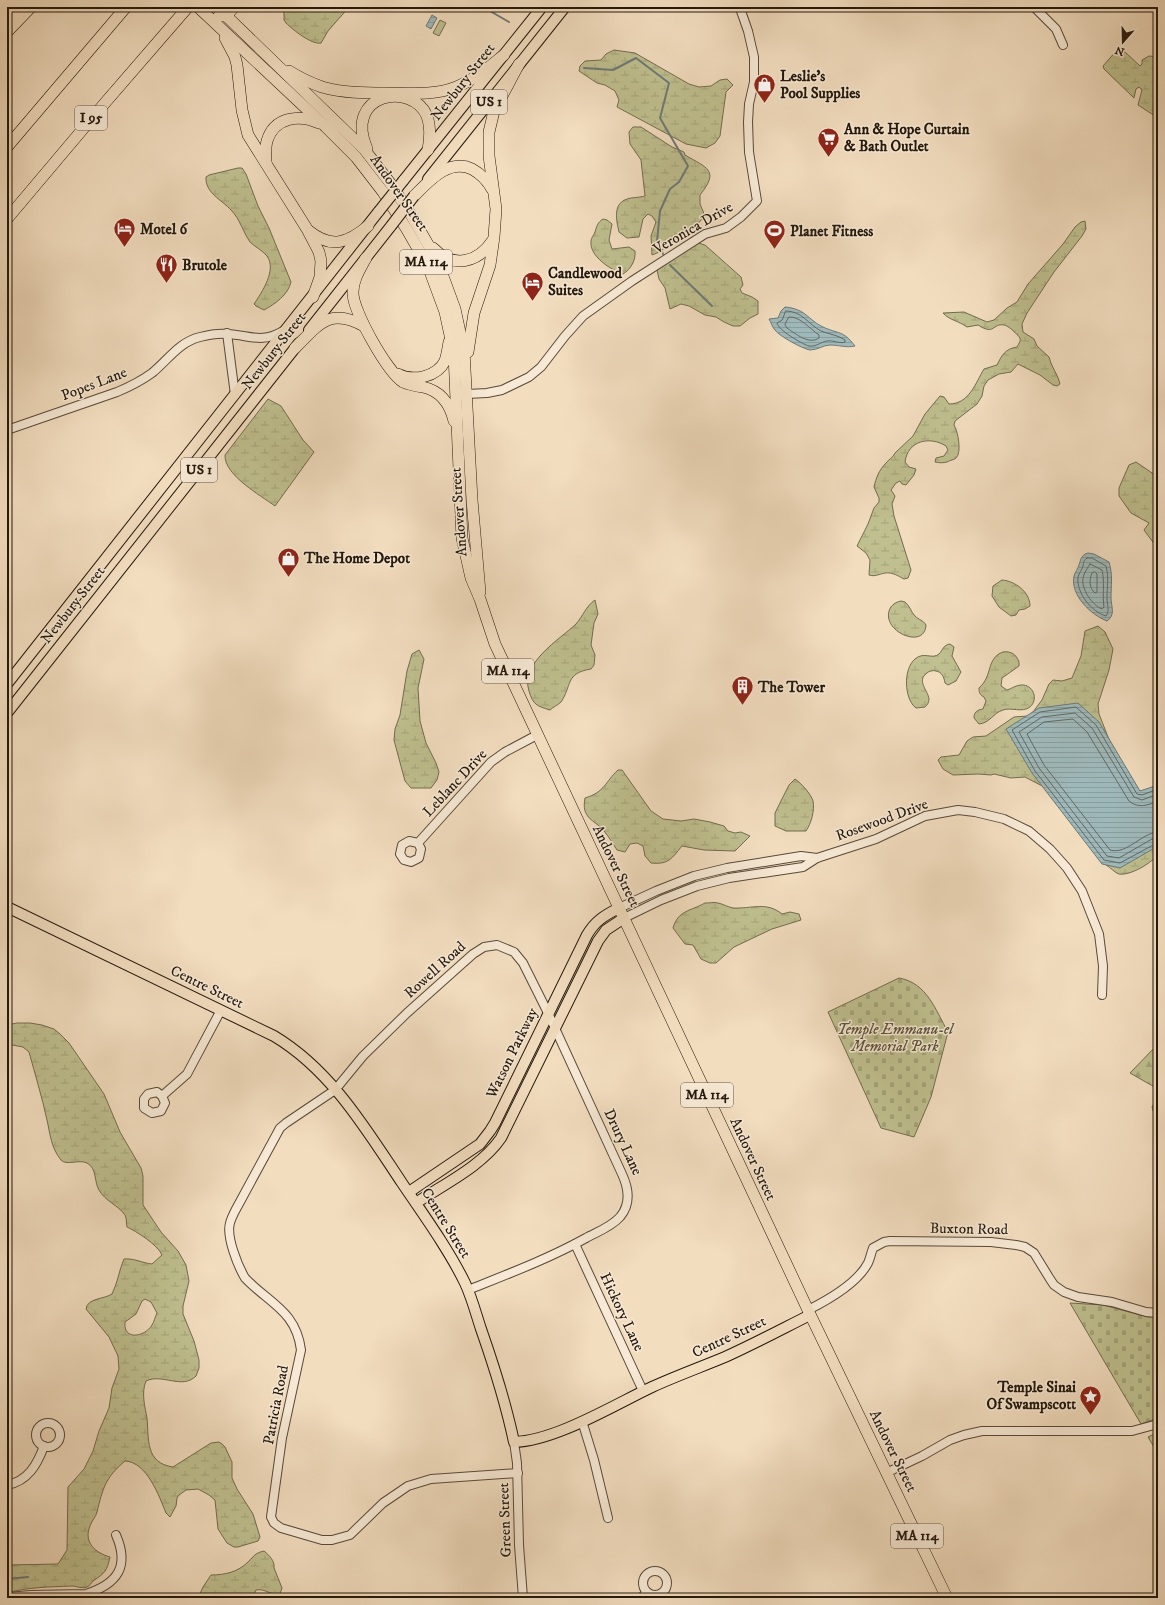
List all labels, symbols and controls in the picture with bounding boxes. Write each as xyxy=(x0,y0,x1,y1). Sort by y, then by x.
north arrow xyxy=(1103,22,1143,62)
street label: Newbury Street xyxy=(427,39,499,125)
text: N xyxy=(1113,42,1127,59)
place label: Leslie's Pool Supplies xyxy=(780,67,860,103)
shop icon: Leslie's Pool Supplies xyxy=(752,72,778,105)
road number: US 1 xyxy=(471,90,507,114)
road number: I 95 xyxy=(75,106,107,130)
place label: Ann & Hope Curtain & Bath Outlet xyxy=(843,120,970,156)
supermarket icon: Ann & Hope Curtain & Bath Outlet xyxy=(816,125,842,158)
street label: Andover Street xyxy=(366,151,432,235)
street label: Veronica Drive xyxy=(649,198,736,259)
hotel icon: Motel 6 xyxy=(111,216,137,249)
sports icon: Planet Fitness xyxy=(762,218,788,251)
place label: Motel 6 xyxy=(140,220,189,239)
place label: Planet Fitness xyxy=(790,222,873,241)
road number: MA 114 xyxy=(400,250,452,274)
restaurant icon: Brutole xyxy=(153,252,179,285)
place label: Brutole xyxy=(182,256,228,275)
place label: Candlewood Suites xyxy=(548,264,622,300)
hotel icon: Candlewood Suites xyxy=(519,269,545,302)
street label: Newbury Street xyxy=(238,308,310,394)
street label: Popes Lane xyxy=(58,363,130,405)
road number: US 1 xyxy=(181,458,217,482)
street label: Andover Street xyxy=(446,467,472,557)
shop icon: The Home Depot xyxy=(276,545,302,578)
place label: The Home Depot xyxy=(303,549,410,568)
street label: Newbury Street xyxy=(37,562,109,648)
road number: MA 114 xyxy=(482,659,534,683)
building icon: The Tower xyxy=(729,674,755,707)
place label: The Tower xyxy=(757,678,825,697)
street label: Leblanc Drive xyxy=(419,745,491,821)
street label: Rosewood Drive xyxy=(833,795,931,845)
street label: Andover Street xyxy=(588,822,644,910)
street label: Rowell Road xyxy=(400,937,470,1003)
street label: Centre Street xyxy=(167,961,247,1013)
street label: Watson Parkway xyxy=(481,1004,542,1102)
park label: Temple Emmanu-el Memorial Park xyxy=(837,1020,955,1056)
road number: MA 114 xyxy=(681,1083,733,1107)
street label: Drury Lane xyxy=(599,1106,647,1178)
street label: Andover Street xyxy=(726,1115,781,1204)
street label: Centre Street xyxy=(417,1184,475,1262)
street label: Buxton Road xyxy=(930,1219,1009,1239)
street label: Hickory Lane xyxy=(596,1270,648,1354)
street label: Centre Street xyxy=(689,1312,769,1362)
street label: Patricia Road xyxy=(259,1363,293,1446)
place label: Temple Sinai Of Swampscott xyxy=(987,1378,1076,1414)
place icon: Temple Sinai Of Swampscott xyxy=(1078,1383,1104,1416)
street label: Andover Street xyxy=(865,1407,921,1495)
street label: Green Street xyxy=(494,1482,516,1558)
road number: MA 114 xyxy=(891,1524,943,1548)

